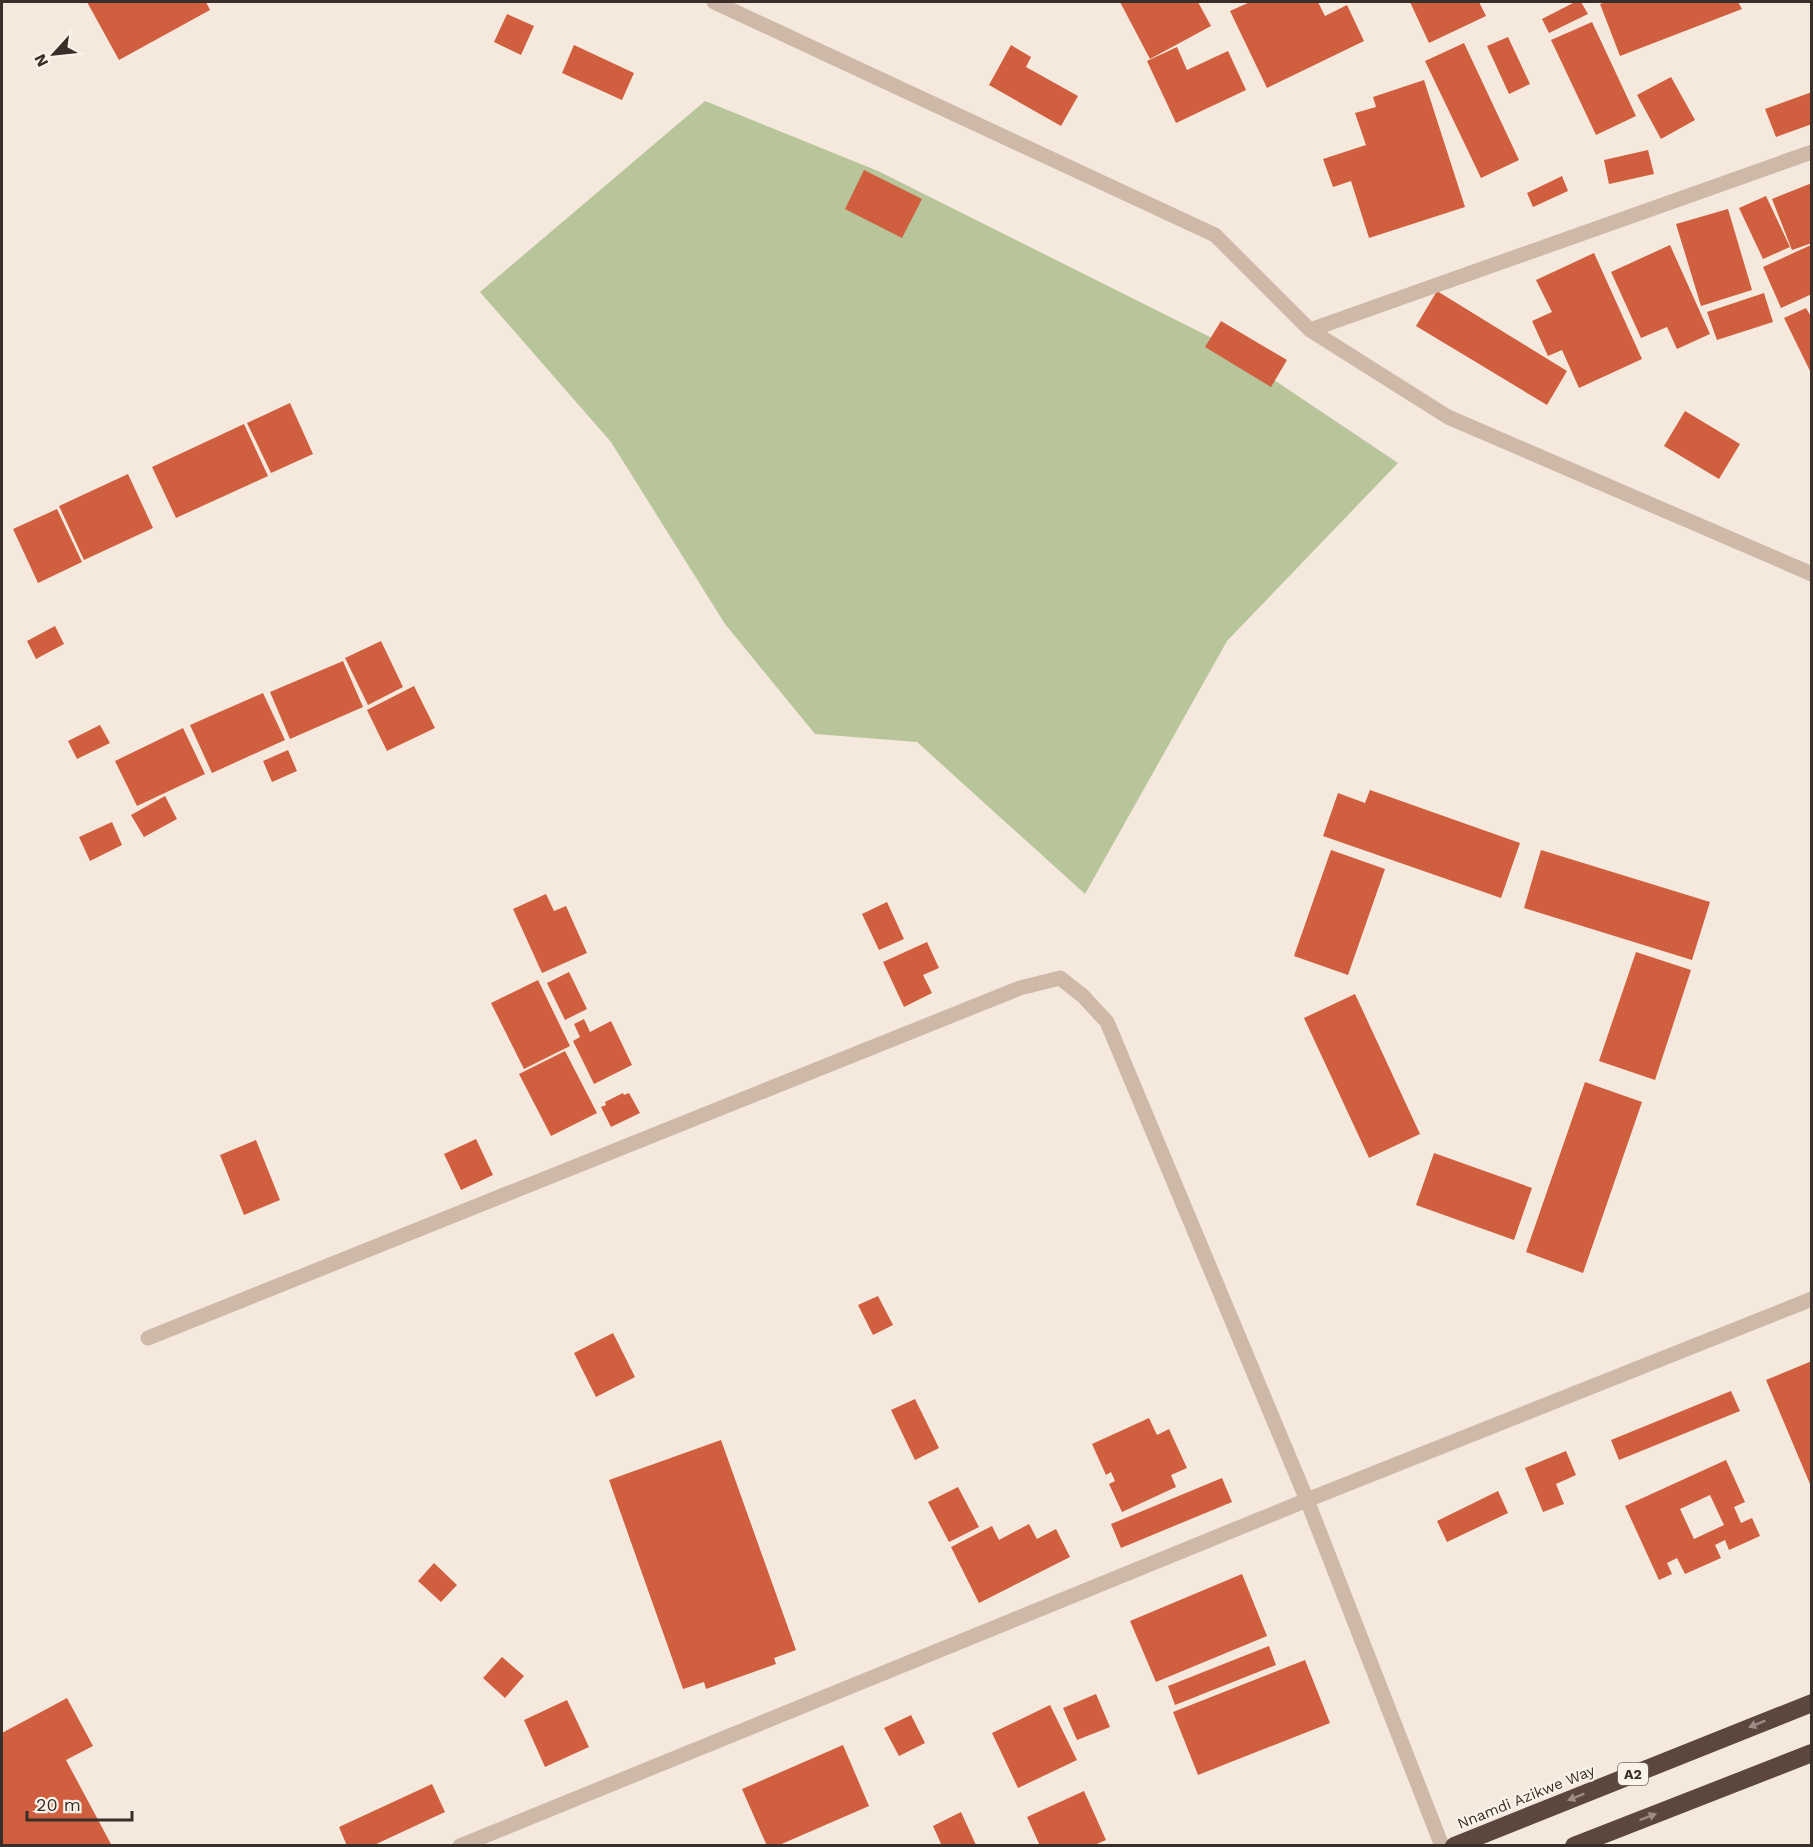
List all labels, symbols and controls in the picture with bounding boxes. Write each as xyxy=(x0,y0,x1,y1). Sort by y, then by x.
north arrow xyxy=(24,24,84,84)
text: N xyxy=(30,51,52,70)
one-way arrow xyxy=(1748,1720,1766,1729)
street label: Nnamdi Azikwe Way xyxy=(1455,1761,1598,1833)
road number: A2 xyxy=(1618,1763,1648,1785)
scale bar xyxy=(27,1784,132,1822)
one-way arrow xyxy=(1567,1793,1585,1802)
text: 20 m xyxy=(36,1794,81,1815)
one-way arrow xyxy=(1639,1812,1657,1821)

